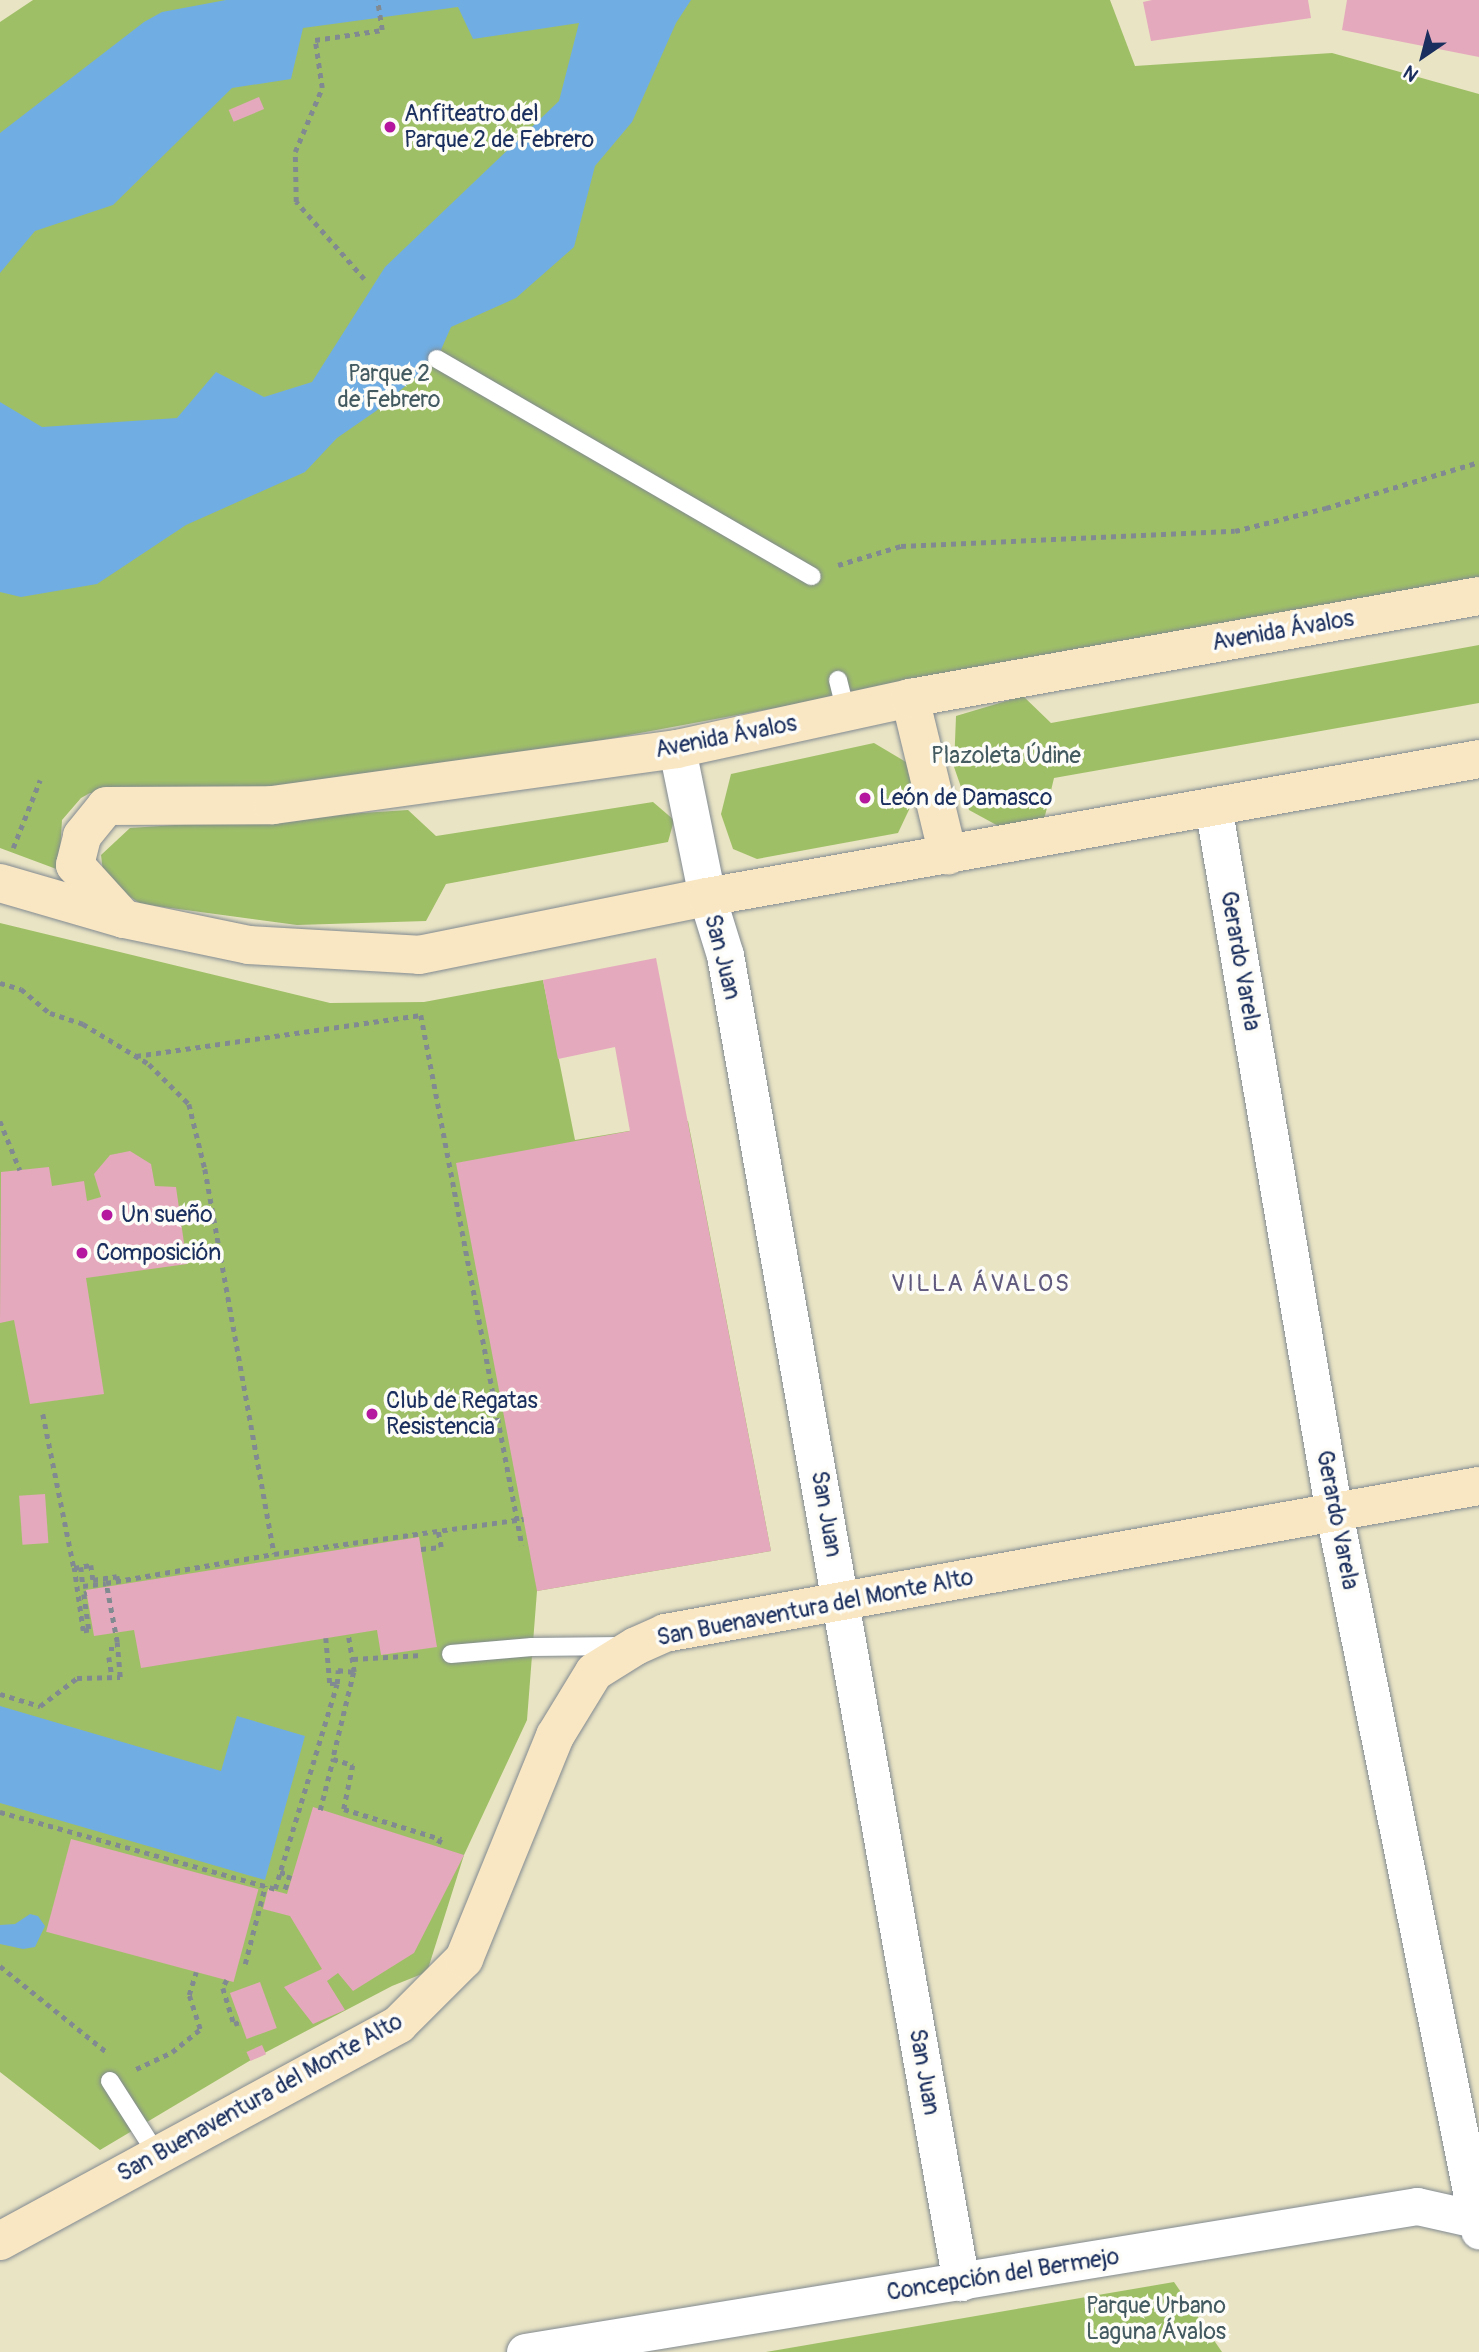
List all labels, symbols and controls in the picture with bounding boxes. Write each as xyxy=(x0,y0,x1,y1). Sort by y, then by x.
north arrow xyxy=(1388,21,1458,91)
text: N xyxy=(1399,60,1423,87)
place label: Anfiteatro del Parque 2 de Febrero xyxy=(404,100,594,154)
marker: Anfiteatro del Parque 2 de Febrero xyxy=(382,119,398,135)
park label: Parque 2 de Febrero xyxy=(338,360,440,414)
street label: Avenida Ávalos xyxy=(1210,605,1356,657)
street label: Avenida Ávalos xyxy=(653,710,799,764)
park label: Plazoleta Údine xyxy=(931,742,1081,770)
place label: León de Damasco xyxy=(879,784,1052,812)
marker: León de Damasco xyxy=(857,790,873,806)
street label: Gerardo Varela xyxy=(1214,889,1266,1033)
street label: San Juan xyxy=(698,911,746,1003)
place label: Un sueño xyxy=(121,1201,213,1229)
marker: Un sueño xyxy=(99,1207,115,1223)
place label: Composición xyxy=(96,1239,221,1267)
marker: Composición xyxy=(74,1245,90,1261)
district label: VILLA ÁVALOS xyxy=(892,1270,1070,1298)
place label: Club de Regatas Resistencia xyxy=(386,1387,538,1441)
marker: Club de Regatas Resistencia xyxy=(364,1406,380,1422)
street label: Gerardo Varela xyxy=(1310,1448,1364,1592)
street label: San Juan xyxy=(805,1469,847,1559)
street label: San Buenaventura del Monte Alto xyxy=(654,1564,976,1652)
street label: San Buenaventura del Monte Alto xyxy=(113,2008,407,2188)
street label: San Juan xyxy=(903,2027,945,2117)
street label: Concepción del Bermejo xyxy=(885,2243,1121,2307)
park label: Parque Urbano Laguna Ávalos xyxy=(1086,2292,1226,2346)

